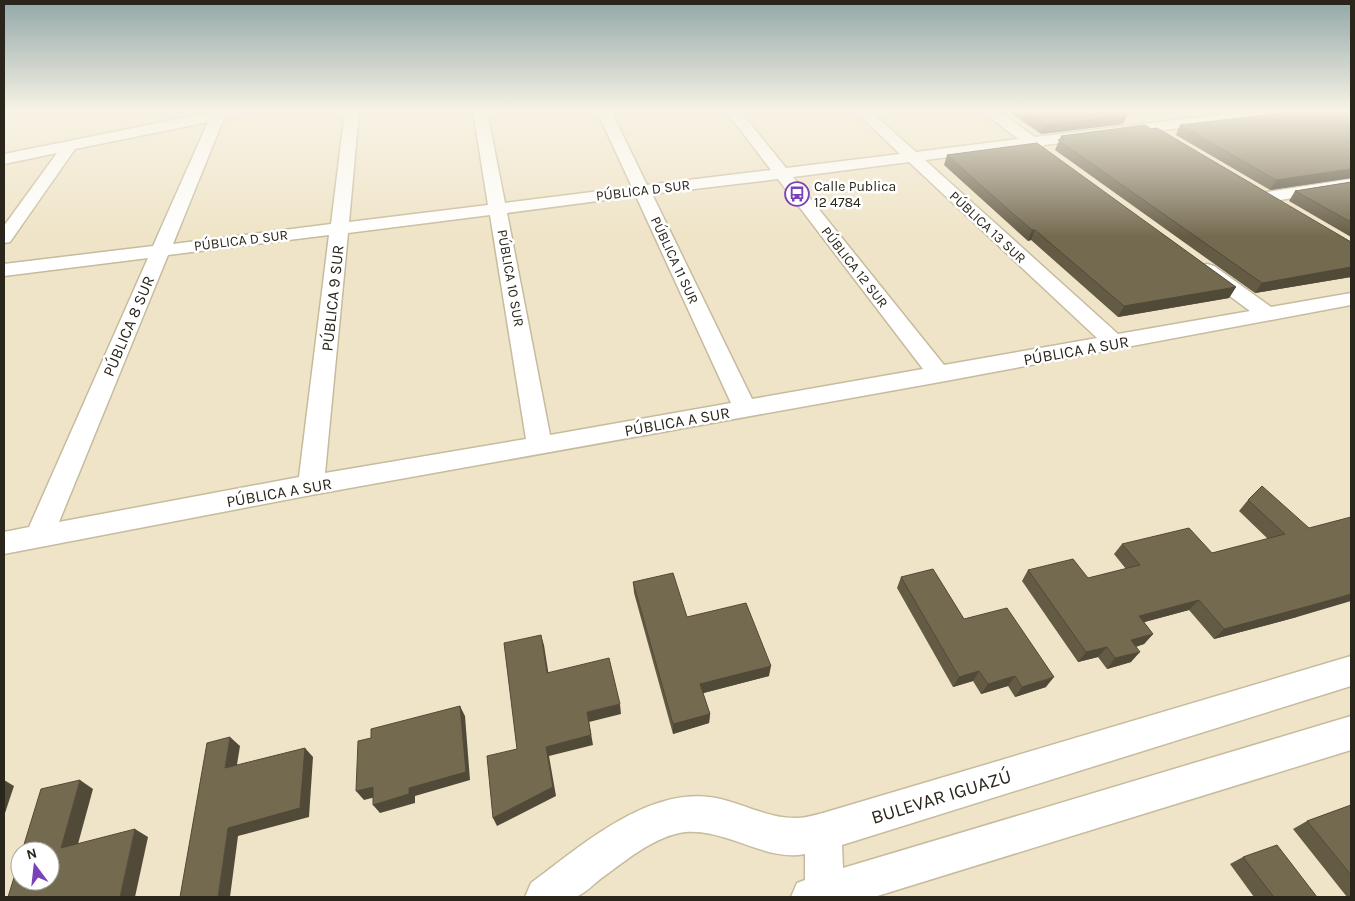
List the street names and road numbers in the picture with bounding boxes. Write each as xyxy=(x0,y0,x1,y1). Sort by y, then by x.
street label: PÚBLICA D SUR xyxy=(595,175,691,205)
street label: PÚBLICA 13 SUR xyxy=(946,187,1030,267)
street label: PÚBLICA 11 SUR xyxy=(647,213,703,307)
street label: PÚBLICA 12 SUR xyxy=(818,223,892,311)
street label: PÚBLICA D SUR xyxy=(193,225,289,255)
street label: PÚBLICA 10 SUR xyxy=(494,228,528,328)
street label: PÚBLICA 9 SUR xyxy=(317,244,348,352)
street label: PÚBLICA 8 SUR xyxy=(99,273,158,379)
street label: PÚBLICA A SUR xyxy=(1022,332,1130,369)
street label: PÚBLICA A SUR xyxy=(623,403,731,440)
street label: PÚBLICA A SUR xyxy=(225,474,333,511)
street label: BULEVAR IGUAZÚ xyxy=(868,764,1014,829)

